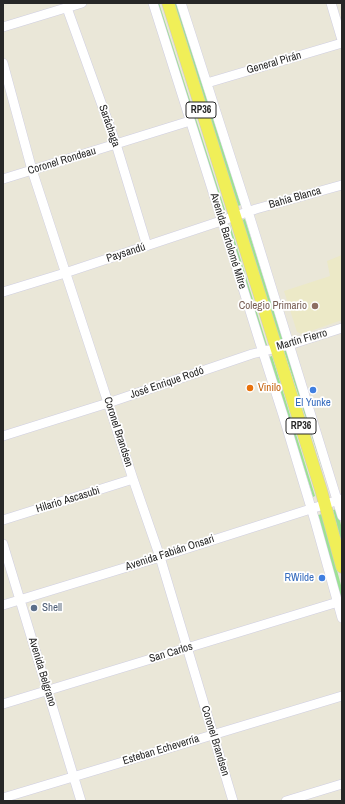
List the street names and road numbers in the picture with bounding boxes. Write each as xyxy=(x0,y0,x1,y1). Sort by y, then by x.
street label: General Pirán xyxy=(245,49,303,77)
road number: RP36 xyxy=(186,102,216,118)
street label: Saráchaga xyxy=(96,103,122,149)
street label: Coronel Rondeau xyxy=(26,144,98,178)
street label: Bahía Blanca xyxy=(267,184,323,212)
street label: Avenida Bartolomé Mitre xyxy=(207,191,249,291)
street label: Paysandú xyxy=(105,241,147,265)
street label: Martín Fierro xyxy=(275,326,329,354)
street label: José Enrique Rodó xyxy=(128,364,206,402)
street label: Coronel Brandsen xyxy=(100,395,136,469)
road number: RP36 xyxy=(286,418,316,434)
street label: Hilario Ascasubi xyxy=(34,484,102,516)
street label: Avenida Fabián Onsari xyxy=(124,532,216,574)
street label: Avenida Belgrano xyxy=(25,636,59,708)
street label: San Carlos xyxy=(148,640,194,666)
street label: Coronel Brandsen xyxy=(198,704,232,778)
street label: Esteban Echeverría xyxy=(121,732,201,768)

